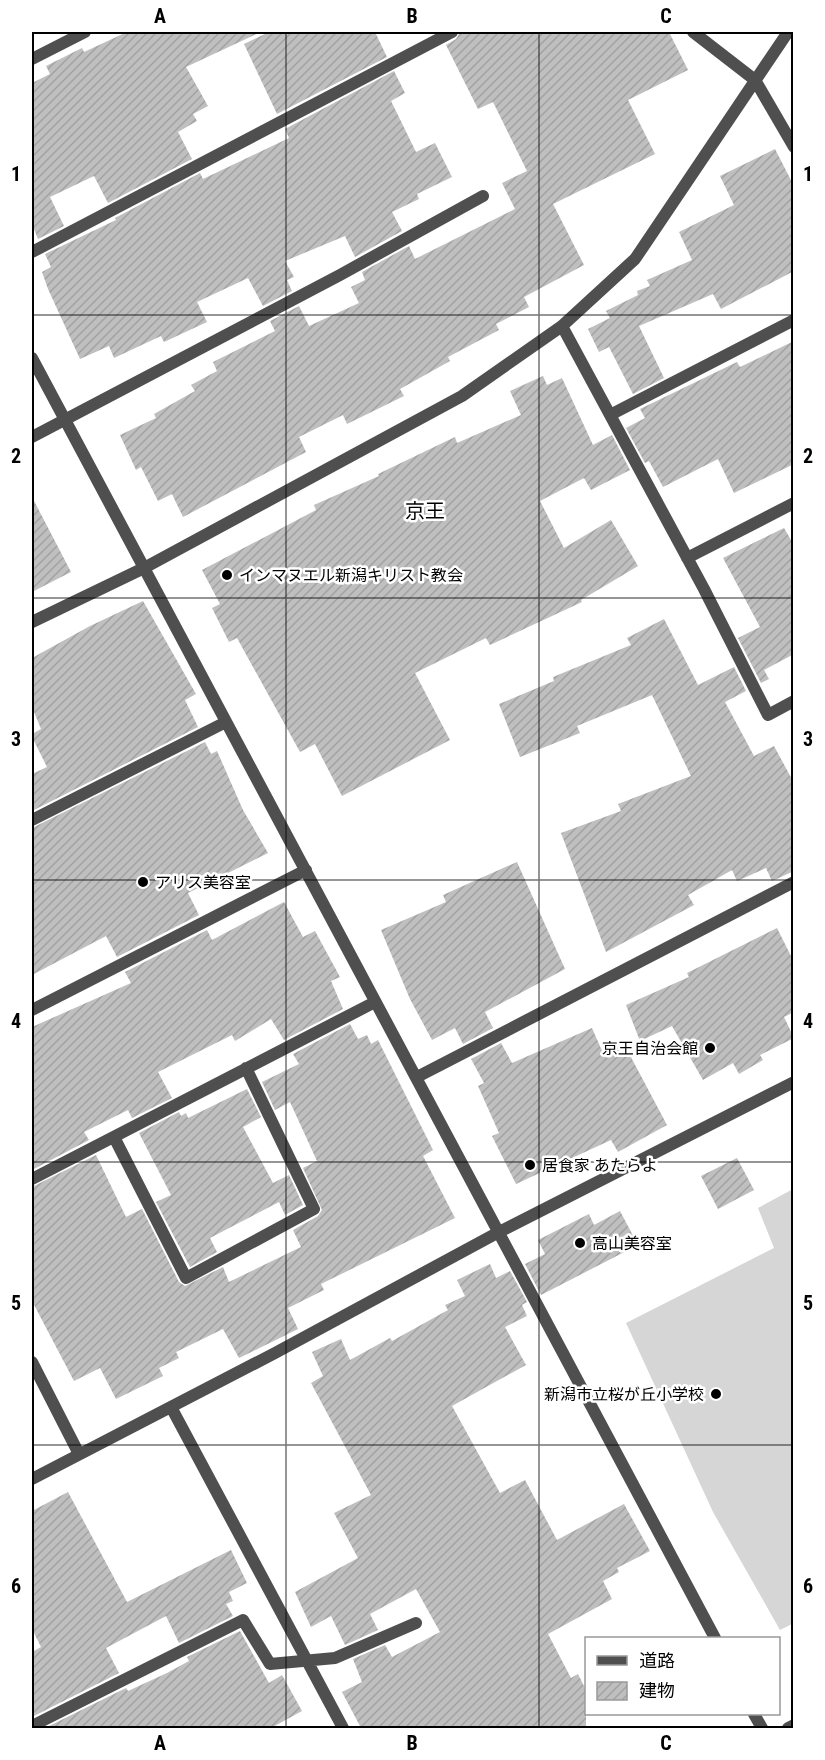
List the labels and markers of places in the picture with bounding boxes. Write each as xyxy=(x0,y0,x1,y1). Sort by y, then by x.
place label: インマヌエル新潟キリスト教会 xyxy=(239,566,463,585)
marker: インマヌエル新潟キリスト教会 xyxy=(220,568,234,582)
place label: アリス美容室 xyxy=(155,873,251,892)
marker: アリス美容室 xyxy=(136,875,150,889)
place label: 京王自治会館 xyxy=(602,1039,698,1058)
marker: 京王自治会館 xyxy=(703,1041,717,1055)
place label: 居食家 あたらよ xyxy=(542,1156,658,1175)
marker: 居食家 あたらよ xyxy=(523,1158,537,1172)
place label: 高山美容室 xyxy=(592,1234,672,1253)
marker: 高山美容室 xyxy=(573,1236,587,1250)
place label: 新潟市立桜が丘小学校 xyxy=(544,1385,704,1404)
marker: 新潟市立桜が丘小学校 xyxy=(709,1387,723,1401)

